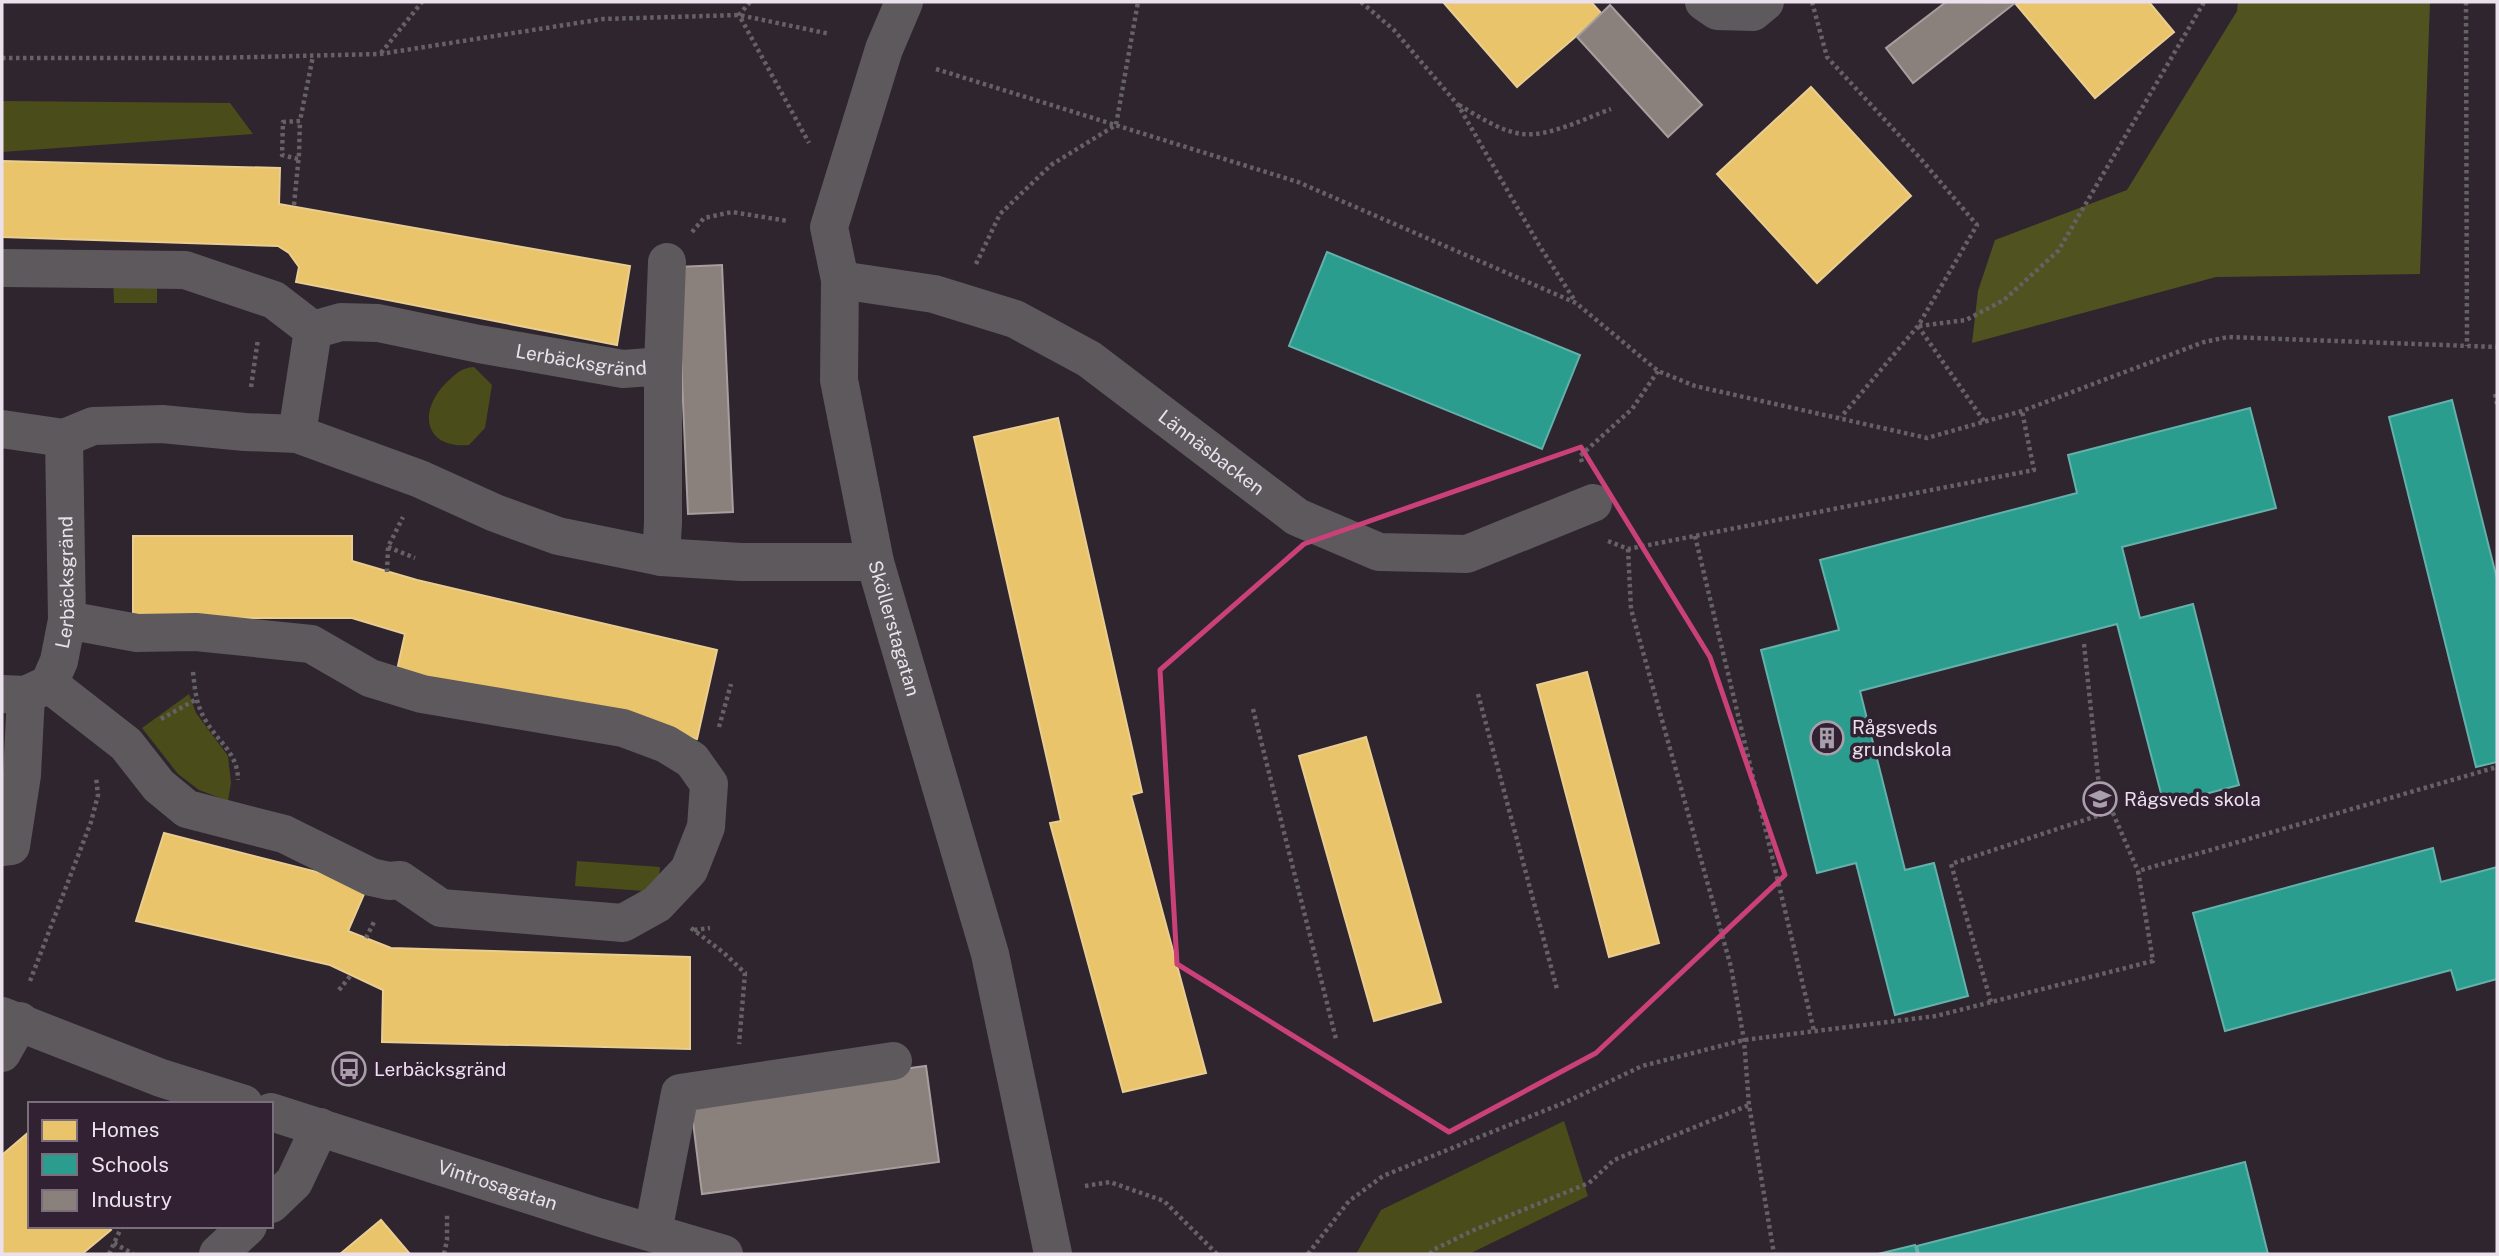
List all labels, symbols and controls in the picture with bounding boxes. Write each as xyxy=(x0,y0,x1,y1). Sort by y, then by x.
street label: Lerbäcksgränd xyxy=(514,340,648,380)
street label: Lännäsbacken xyxy=(1154,405,1269,499)
street label: Lerbäcksgränd xyxy=(51,516,78,650)
street label: Sköllerstagatan xyxy=(864,558,925,699)
place label: Rågsveds grundskola xyxy=(1852,716,1951,760)
building icon: Rågsveds grundskola xyxy=(1808,719,1846,757)
school or university icon: Rågsveds skola xyxy=(2081,780,2119,818)
place label: Rågsveds skola xyxy=(2124,788,2261,810)
bus stop icon: Lerbäcksgränd xyxy=(330,1050,368,1088)
place label: Lerbäcksgränd xyxy=(374,1058,506,1080)
legend xyxy=(28,1102,273,1228)
text: Homes xyxy=(91,1117,159,1142)
text: Schools xyxy=(91,1152,169,1177)
street label: Vintrosagatan xyxy=(435,1155,560,1214)
text: Industry xyxy=(91,1187,172,1212)

